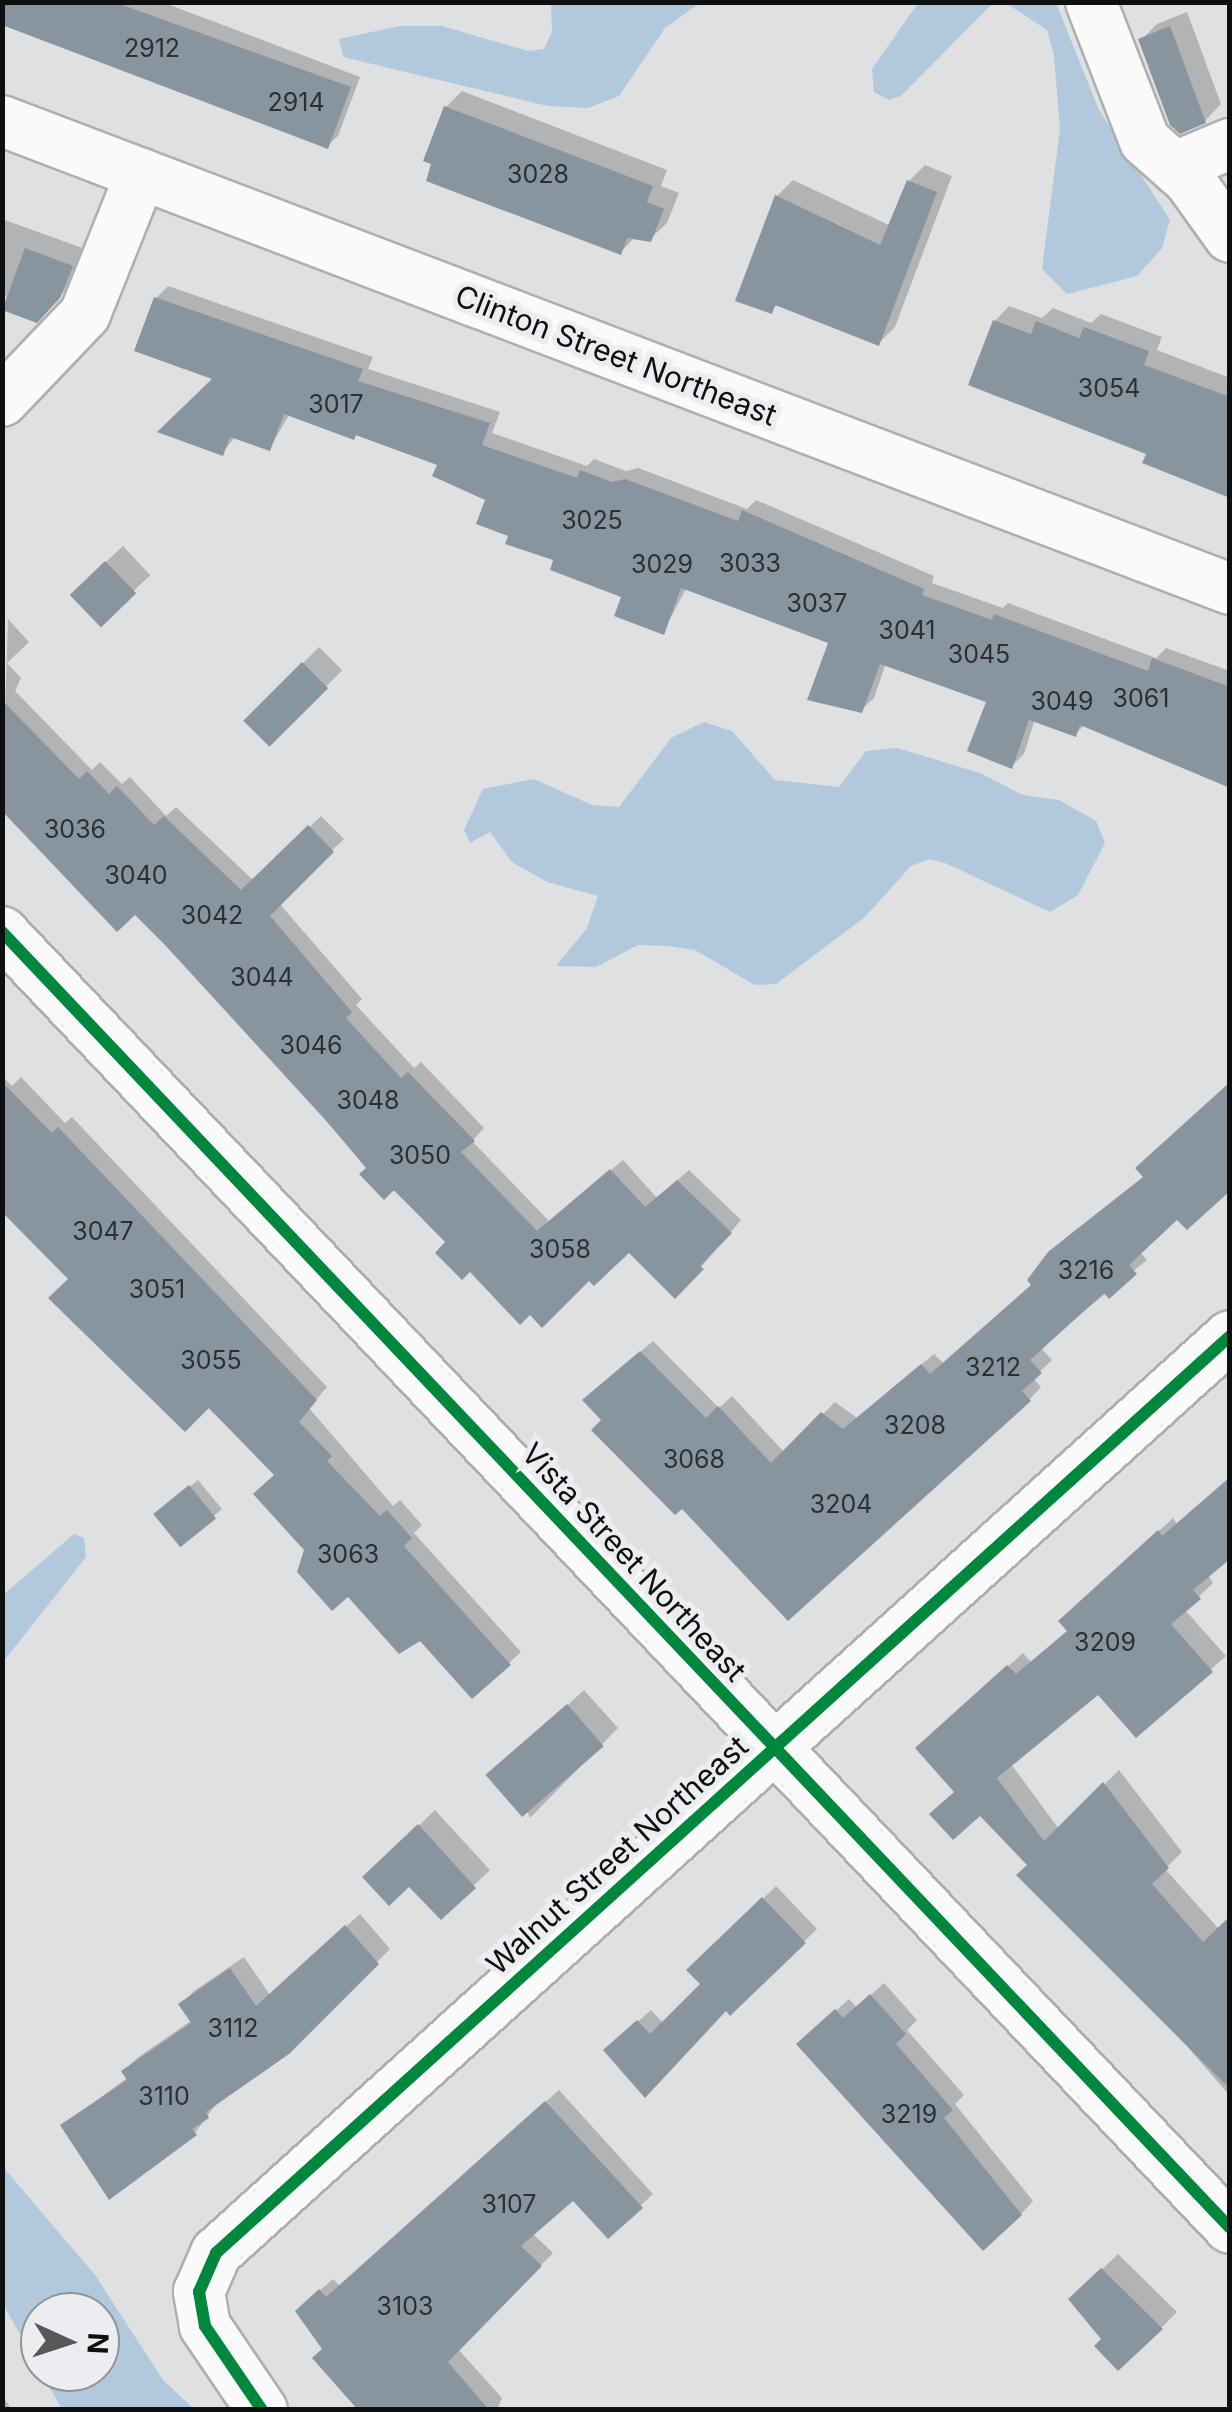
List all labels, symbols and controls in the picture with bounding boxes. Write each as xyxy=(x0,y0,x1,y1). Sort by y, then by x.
house number: 2912 xyxy=(124,33,180,63)
house number: 2914 xyxy=(267,87,325,117)
house number: 3028 xyxy=(507,159,569,189)
street label: Clinton Street Northeast xyxy=(450,277,782,433)
house number: 3054 xyxy=(1078,373,1140,403)
house number: 3017 xyxy=(308,389,364,419)
house number: 3025 xyxy=(561,505,623,535)
house number: 3033 xyxy=(719,548,781,578)
house number: 3029 xyxy=(631,549,693,579)
house number: 3037 xyxy=(787,588,847,618)
house number: 3041 xyxy=(878,615,936,645)
house number: 3045 xyxy=(948,639,1010,669)
house number: 3061 xyxy=(1113,683,1169,713)
house number: 3049 xyxy=(1031,686,1093,716)
house number: 3036 xyxy=(44,814,106,844)
house number: 3040 xyxy=(104,860,168,890)
house number: 3042 xyxy=(181,900,243,930)
house number: 3044 xyxy=(230,962,294,992)
house number: 3046 xyxy=(280,1030,342,1060)
house number: 3048 xyxy=(337,1085,399,1115)
house number: 3050 xyxy=(389,1140,451,1170)
house number: 3047 xyxy=(72,1216,134,1246)
house number: 3058 xyxy=(529,1234,591,1264)
house number: 3216 xyxy=(1058,1255,1114,1285)
house number: 3051 xyxy=(129,1274,185,1304)
house number: 3055 xyxy=(180,1345,242,1375)
house number: 3212 xyxy=(965,1352,1021,1382)
house number: 3208 xyxy=(884,1410,946,1440)
street label: Vista Street Northeast xyxy=(514,1436,754,1688)
house number: 3068 xyxy=(663,1444,725,1474)
house number: 3204 xyxy=(810,1489,872,1519)
house number: 3063 xyxy=(317,1539,379,1569)
house number: 3209 xyxy=(1074,1627,1136,1657)
street label: Walnut Street Northeast xyxy=(479,1728,755,1982)
house number: 3112 xyxy=(207,2013,259,2043)
house number: 3110 xyxy=(138,2081,190,2111)
house number: 3219 xyxy=(881,2099,937,2129)
house number: 3107 xyxy=(481,2189,537,2219)
house number: 3103 xyxy=(377,2291,433,2321)
north arrow xyxy=(20,2292,120,2392)
text: N xyxy=(80,2332,115,2355)

